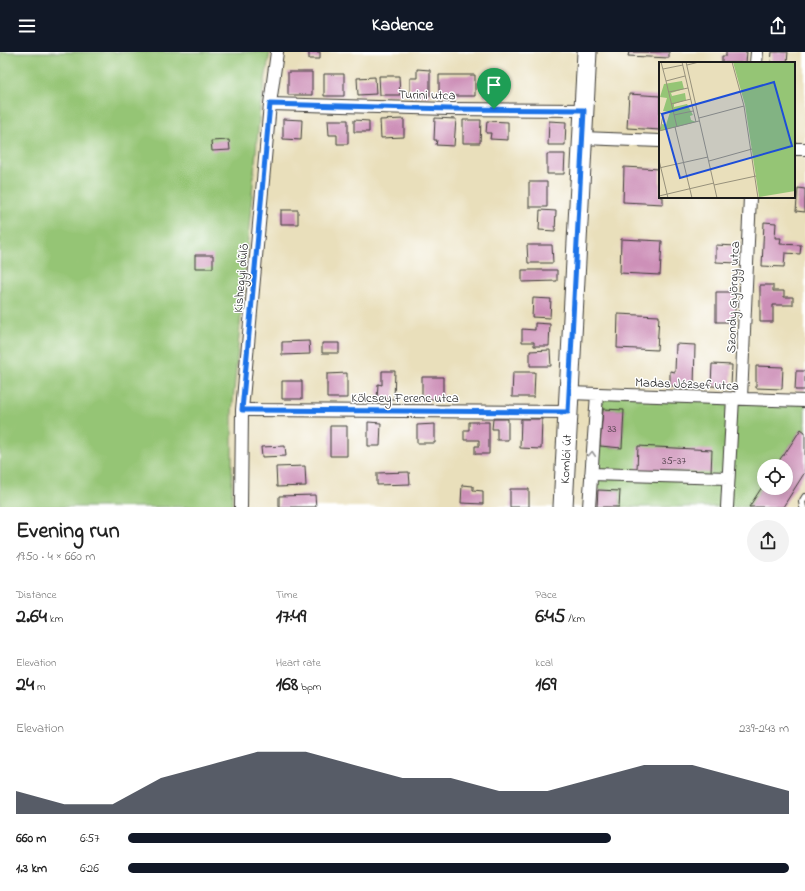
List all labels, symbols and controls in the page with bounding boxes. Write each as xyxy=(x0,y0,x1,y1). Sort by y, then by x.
text: Kadence xyxy=(372,13,433,39)
icon: menu xyxy=(16,15,38,37)
icon: share xyxy=(767,15,789,37)
inset map xyxy=(659,62,795,198)
pin xyxy=(477,68,511,109)
icon: arrive xyxy=(483,74,505,96)
street label: Turini utca xyxy=(398,86,456,105)
street label: Szondy György utca xyxy=(722,241,746,353)
street label: Kishegyi dűlő xyxy=(229,242,255,314)
street label: Madas József utca xyxy=(635,373,739,396)
street label: Kölcsey Ferenc utca xyxy=(351,389,459,409)
house number: 33 xyxy=(607,421,617,437)
street label: Komlói út xyxy=(556,433,577,484)
one-way arrow xyxy=(588,451,597,457)
house number: 35-37 xyxy=(662,453,686,469)
map controls xyxy=(757,459,793,495)
button: locate xyxy=(757,459,793,495)
text: Evening run xyxy=(16,516,120,548)
button: share xyxy=(747,520,789,562)
text: 19:50 · 4 × 660 m xyxy=(16,547,95,566)
text: Distance xyxy=(16,587,57,603)
text: Time xyxy=(276,587,297,603)
text: Pace xyxy=(535,587,557,603)
text: 2.64 xyxy=(16,603,47,632)
text: 17:49 xyxy=(276,603,306,632)
text: 6:45 xyxy=(535,603,566,632)
text: km xyxy=(47,611,63,627)
text: /km xyxy=(566,611,585,627)
text: Elevation xyxy=(16,655,56,671)
text: Heart rate xyxy=(276,655,321,671)
text: kcal xyxy=(535,655,553,671)
text: 24 xyxy=(16,671,34,700)
text: 168 xyxy=(276,671,298,700)
text: 169 xyxy=(535,671,557,700)
text: m xyxy=(34,679,45,695)
text: bpm xyxy=(298,679,321,695)
text: Elevation xyxy=(16,719,64,738)
text: 239–243 m xyxy=(739,719,789,738)
text: 660 m xyxy=(16,829,46,848)
text: 6:57 xyxy=(80,829,100,848)
text: 1.3 km xyxy=(16,859,47,878)
text: 6:26 xyxy=(80,859,99,878)

